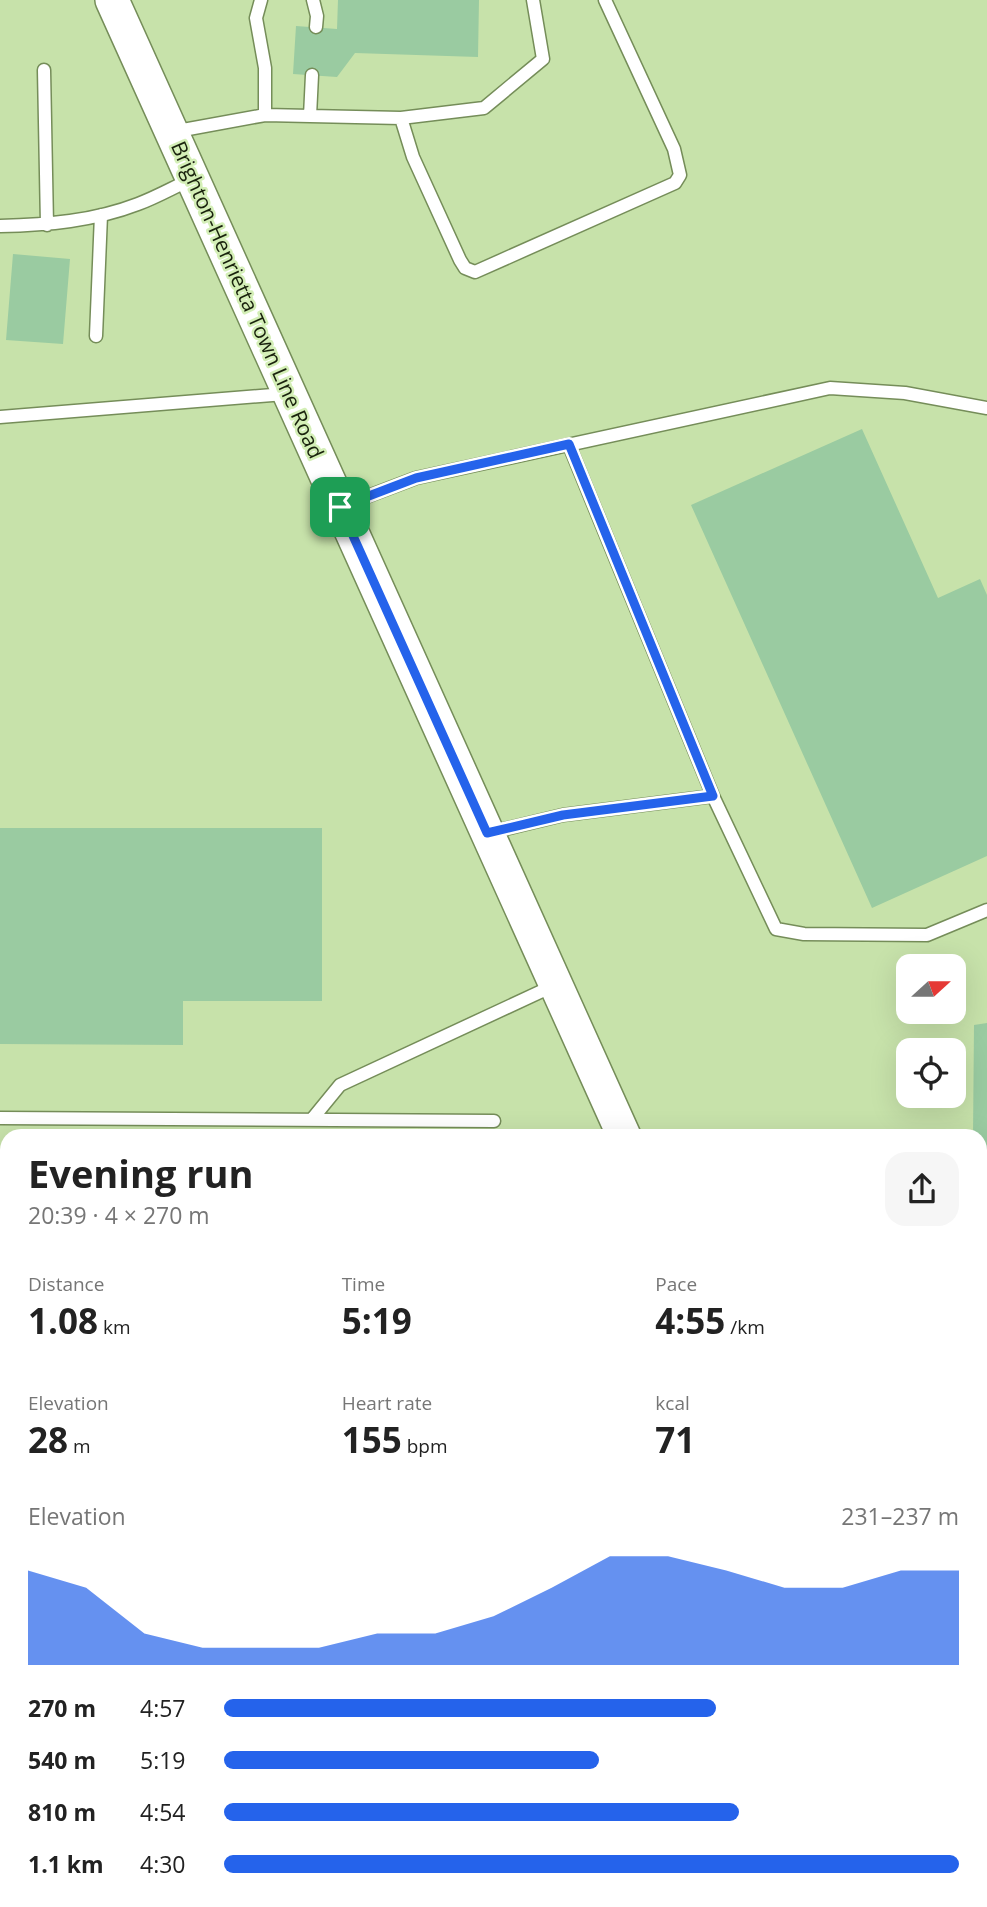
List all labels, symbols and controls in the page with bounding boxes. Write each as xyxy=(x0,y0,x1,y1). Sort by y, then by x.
street label: Brighton-Henrietta Town Line Road xyxy=(165,136,331,463)
pin xyxy=(310,477,370,537)
icon: arrive xyxy=(321,488,359,526)
north arrow xyxy=(896,954,966,1024)
map controls xyxy=(896,954,966,1108)
button: locate xyxy=(896,1038,966,1108)
text: Evening run xyxy=(28,1147,253,1199)
button: share xyxy=(885,1152,959,1226)
text: 20:39 · 4 × 270 m xyxy=(28,1199,210,1231)
text: Distance xyxy=(28,1271,104,1297)
text: Time xyxy=(342,1271,385,1297)
text: Pace xyxy=(655,1271,697,1297)
text: 1.08 xyxy=(28,1297,98,1344)
text: 5:19 xyxy=(342,1297,412,1344)
text: 4:55 xyxy=(655,1297,725,1344)
text: km xyxy=(98,1314,131,1340)
text: /km xyxy=(725,1314,765,1340)
text: Elevation xyxy=(28,1390,109,1416)
text: Heart rate xyxy=(342,1390,432,1416)
text: kcal xyxy=(655,1390,690,1416)
text: 28 xyxy=(28,1416,68,1463)
text: 155 xyxy=(342,1416,402,1463)
text: 71 xyxy=(655,1416,695,1463)
text: m xyxy=(68,1433,91,1459)
text: bpm xyxy=(402,1433,447,1459)
text: Elevation xyxy=(28,1500,126,1532)
text: 231–237 m xyxy=(841,1500,959,1532)
text: 270 m xyxy=(28,1692,96,1724)
text: 4:57 xyxy=(140,1692,186,1724)
text: 540 m xyxy=(28,1744,96,1776)
text: 5:19 xyxy=(140,1744,186,1776)
text: 810 m xyxy=(28,1796,96,1828)
text: 4:54 xyxy=(140,1796,186,1828)
text: 1.1 km xyxy=(28,1848,104,1880)
text: 4:30 xyxy=(140,1848,186,1880)

